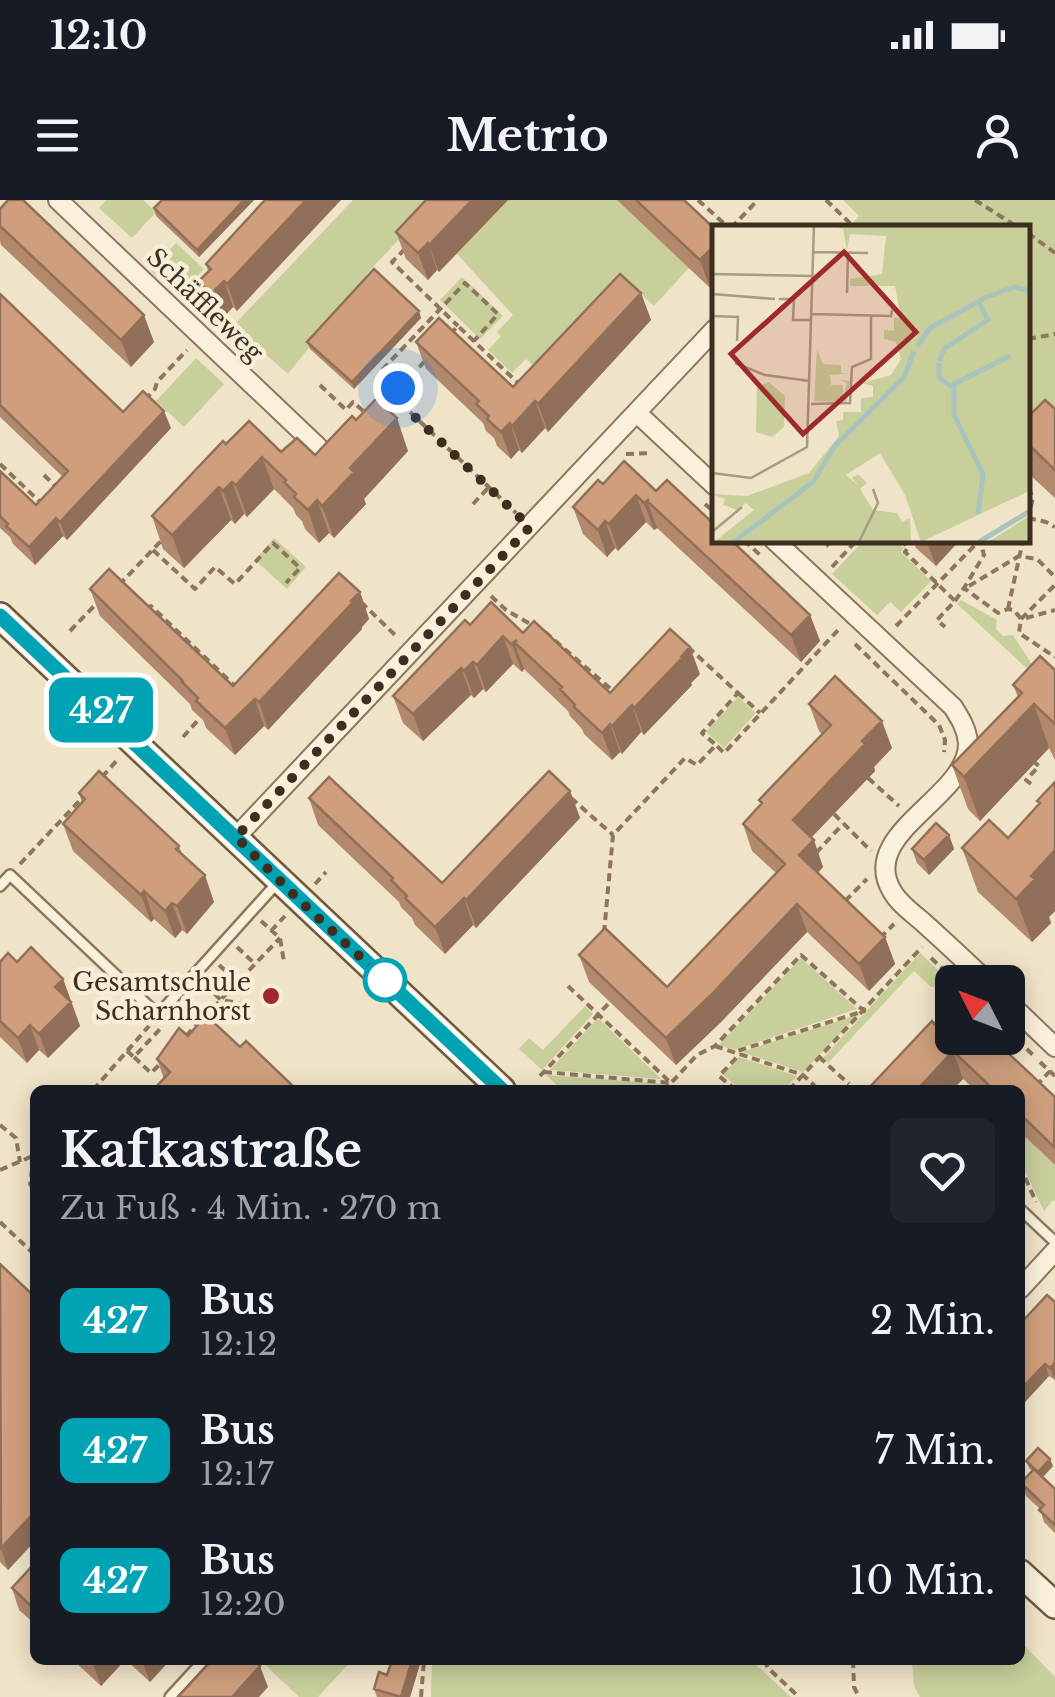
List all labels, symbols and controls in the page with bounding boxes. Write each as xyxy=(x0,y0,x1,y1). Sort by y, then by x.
text: 12:10 xyxy=(50,12,147,59)
text: Metrio xyxy=(446,107,609,163)
icon: menu xyxy=(30,108,85,163)
icon: person xyxy=(970,108,1025,163)
inset map xyxy=(712,225,1030,542)
street label: Schäffleweg xyxy=(140,242,270,369)
your location xyxy=(373,363,423,413)
line badge: 427 xyxy=(44,678,158,742)
text: 427 xyxy=(69,689,133,732)
unlabelled marker xyxy=(364,959,406,1001)
north arrow xyxy=(935,965,1025,1055)
map controls xyxy=(935,965,1025,1055)
place label: Gesamtschule Scharnhorst xyxy=(72,967,252,1027)
marker: Gesamtschule Scharnhorst xyxy=(260,985,282,1007)
button: heart xyxy=(890,1118,995,1223)
text: Kafkastraße xyxy=(60,1120,362,1180)
text: Zu Fuß · 4 Min. · 270 m xyxy=(60,1188,441,1228)
text: Bus xyxy=(200,1277,275,1324)
text: 2 Min. xyxy=(870,1297,995,1344)
text: 427 xyxy=(83,1299,147,1342)
text: 12:12 xyxy=(200,1324,277,1364)
text: Bus xyxy=(200,1407,275,1454)
text: 7 Min. xyxy=(874,1427,995,1474)
text: 427 xyxy=(83,1429,147,1472)
text: 12:17 xyxy=(200,1454,273,1494)
text: Bus xyxy=(200,1537,275,1584)
text: 10 Min. xyxy=(849,1557,995,1604)
text: 427 xyxy=(83,1559,147,1602)
text: 12:20 xyxy=(200,1584,286,1624)

